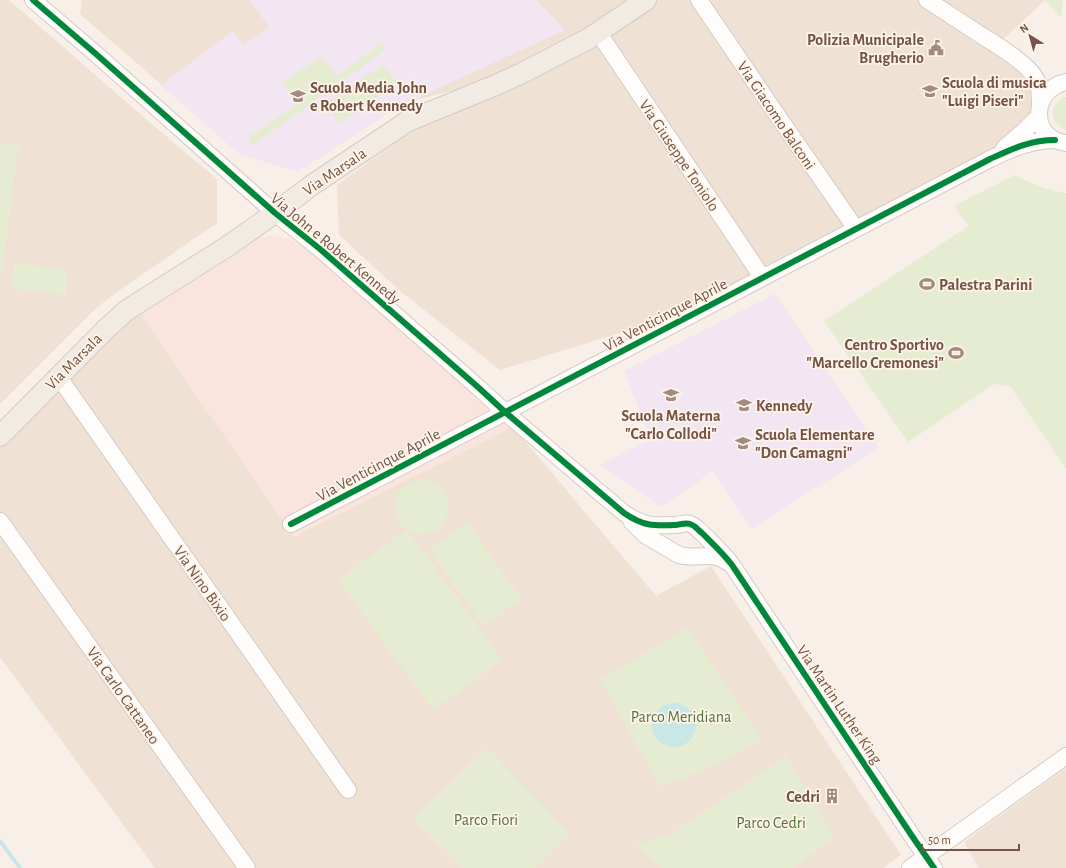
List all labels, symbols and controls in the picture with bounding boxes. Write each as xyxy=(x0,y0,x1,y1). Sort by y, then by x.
north arrow xyxy=(1010,16,1050,56)
text: N xyxy=(1018,22,1031,35)
place label: Polizia Municipale Brugherio xyxy=(807,32,924,66)
public building icon: Polizia Municipale Brugherio xyxy=(927,39,945,57)
street label: Via Giacomo Balconi xyxy=(734,59,818,173)
place label: Scuola di musica "Luigi Piseri" xyxy=(942,75,1047,109)
place label: Scuola Media John e Robert Kennedy xyxy=(310,80,427,115)
school or university icon: Scuola di musica "Luigi Piseri" xyxy=(921,82,939,100)
school or university icon: Scuola Media John e Robert Kennedy xyxy=(289,87,307,105)
street label: Via Giuseppe Toniolo xyxy=(636,97,722,214)
street label: Via Marsala xyxy=(300,145,369,199)
street label: Via John e Robert Kennedy xyxy=(267,190,403,308)
street label: Via Venticinque Aprile xyxy=(601,275,730,354)
sports icon: Palestra Parini xyxy=(918,275,936,293)
place label: Palestra Parini xyxy=(939,277,1032,293)
street label: Via Marsala xyxy=(42,330,105,393)
place label: Centro Sportivo "Marcello Cremonesi" xyxy=(806,337,944,371)
sports icon: Centro Sportivo "Marcello Cremonesi" xyxy=(947,344,965,362)
school or university icon: Scuola Materna "Carlo Collodi" xyxy=(662,386,680,404)
school or university icon: Kennedy xyxy=(735,396,753,414)
place label: Kennedy xyxy=(756,398,813,415)
place label: Scuola Materna "Carlo Collodi" xyxy=(621,408,721,442)
street label: Via Venticinque Aprile xyxy=(314,425,443,504)
place label: Scuola Elementare "Don Camagni" xyxy=(755,427,875,461)
school or university icon: Scuola Elementare "Don Camagni" xyxy=(734,434,752,452)
street label: Via Nino Bixio xyxy=(170,543,234,624)
street label: Via Martin Luther King xyxy=(793,642,885,767)
street label: Via Carlo Cattaneo xyxy=(84,644,163,747)
park label: Parco Meridiana xyxy=(631,709,731,725)
building icon: Cedri xyxy=(823,787,841,805)
place label: Cedri xyxy=(786,789,820,805)
park label: Parco Fiori xyxy=(454,812,518,828)
park label: Parco Cedri xyxy=(736,815,806,831)
scale bar xyxy=(922,826,1019,852)
text: 50 m xyxy=(928,834,951,846)

